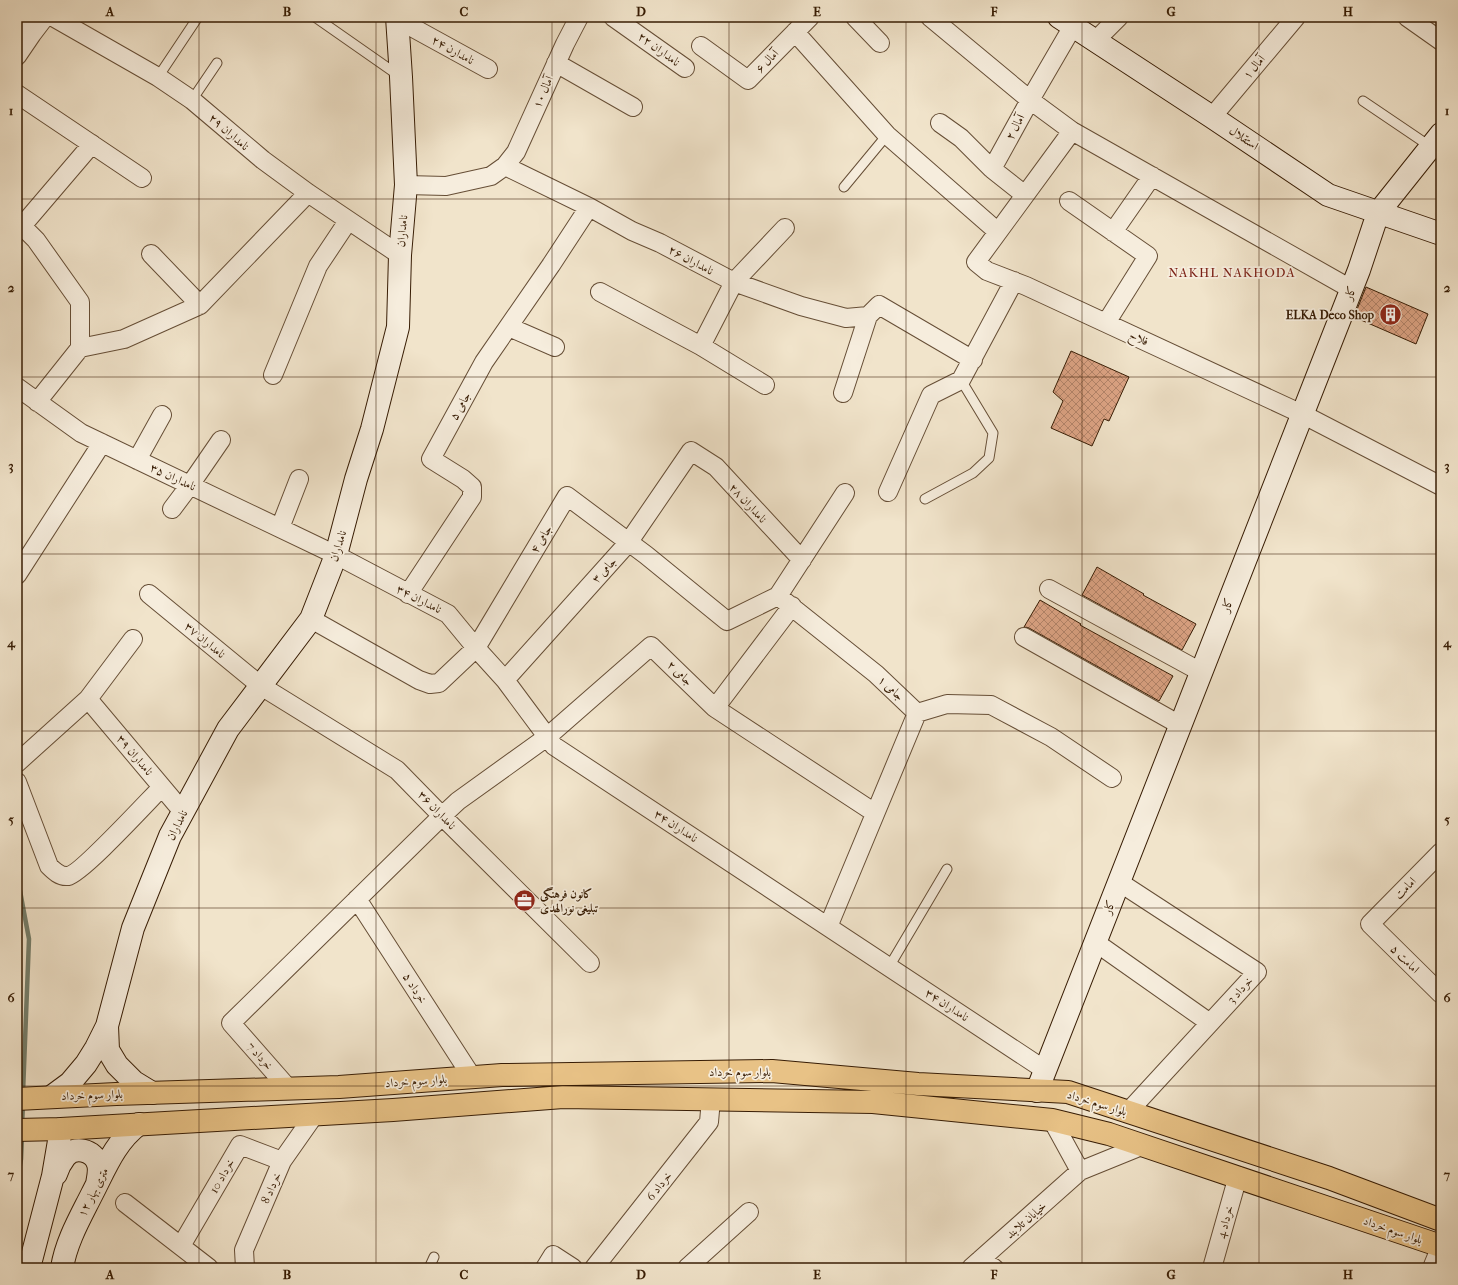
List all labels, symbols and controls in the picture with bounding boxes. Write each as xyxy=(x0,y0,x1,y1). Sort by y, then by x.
text: A xyxy=(105,4,115,19)
text: B xyxy=(283,4,292,19)
text: C xyxy=(460,4,469,19)
text: D xyxy=(636,4,646,19)
text: E xyxy=(813,4,821,19)
text: F xyxy=(990,4,998,19)
text: G xyxy=(1166,4,1176,19)
text: H xyxy=(1343,4,1354,19)
street label: نامداران ۲۲ xyxy=(635,29,683,69)
street label: نامدارن ۲۴ xyxy=(429,33,477,67)
street label: آمال ۶ xyxy=(752,45,782,76)
street label: آمال ۱ xyxy=(1239,51,1269,82)
street label: آمال ۱۰ xyxy=(529,72,557,110)
text: 1 xyxy=(9,103,14,118)
text: 1 xyxy=(1445,103,1450,118)
street label: آمال ۲ xyxy=(1002,110,1028,142)
street label: نامداران ۲۹ xyxy=(206,111,252,153)
street label: استقلال xyxy=(1227,123,1262,153)
street label: نامداران xyxy=(394,214,410,248)
street label: نامداران ۲۶ xyxy=(666,242,716,278)
district label: NAKHL NAKHODA xyxy=(1168,265,1296,280)
text: 2 xyxy=(8,280,15,295)
text: 2 xyxy=(1444,280,1451,295)
street label: کار xyxy=(1341,284,1359,303)
building icon: ELKA Deco Shop xyxy=(1377,302,1403,328)
place label: ELKA Deco Shop xyxy=(1286,308,1374,323)
street label: فلاح xyxy=(1125,327,1151,352)
street label: جامی ۵ xyxy=(447,390,473,422)
text: 3 xyxy=(8,458,14,474)
text: 3 xyxy=(1444,458,1450,474)
street label: نامداران ۳۵ xyxy=(148,460,198,494)
street label: نامداران ۲۸ xyxy=(726,480,770,526)
street label: جامی ۴ xyxy=(527,523,555,555)
street label: نامداران xyxy=(327,529,349,563)
street label: جامی ۳ xyxy=(589,554,619,586)
street label: نامداران ۳۴ xyxy=(394,582,444,616)
street label: کار xyxy=(1218,596,1236,615)
street label: نامداران ۳۷ xyxy=(182,619,228,661)
text: 4 xyxy=(6,635,16,651)
text: 4 xyxy=(1442,635,1452,651)
street label: جامی ۲ xyxy=(664,658,696,688)
street label: جامی ۱ xyxy=(875,673,907,703)
street label: نامداران ۳۹ xyxy=(114,732,156,778)
street label: نامداران ۳۶ xyxy=(415,788,459,832)
street label: نامداران xyxy=(163,807,191,843)
street label: نامداران ۳۴ xyxy=(652,807,700,845)
text: 5 xyxy=(8,812,14,827)
text: 5 xyxy=(1444,812,1450,827)
street label: امامت xyxy=(1391,874,1419,902)
place label: کانون فرهنگی تبلیغی نورالهدی xyxy=(540,886,599,916)
office icon: کانون فرهنگی تبلیغی نورالهدی xyxy=(512,888,538,914)
street label: کار xyxy=(1100,898,1118,917)
street label: امامت ۵ xyxy=(1388,942,1423,977)
street label: خرداد ۵ xyxy=(400,970,430,1006)
street label: خرداد 3 xyxy=(1224,974,1256,1006)
street label: نامداران ۳۴ xyxy=(923,986,971,1024)
text: 6 xyxy=(7,990,15,1005)
text: 6 xyxy=(1443,990,1451,1005)
street label: خرداد 7 xyxy=(244,1039,276,1073)
street label: بلوار سوم خرداد xyxy=(709,1065,771,1083)
street label: بلوار سوم خرداد xyxy=(385,1072,448,1094)
street label: بلوار سوم خرداد xyxy=(61,1087,123,1107)
street label: بلوار سوم خرداد xyxy=(1064,1087,1129,1123)
street label: خرداد 10 xyxy=(207,1156,237,1196)
street label: ۱۲ متری بهار xyxy=(75,1165,112,1219)
text: 7 xyxy=(7,1167,15,1182)
text: 7 xyxy=(1443,1167,1451,1182)
street label: خرداد 6 xyxy=(643,1169,675,1203)
street label: خرداد 8 xyxy=(258,1170,284,1206)
street label: خیابان تلابند xyxy=(1003,1198,1049,1241)
street label: خرداد 4 xyxy=(1214,1204,1236,1240)
street label: بلوار سوم خرداد xyxy=(1360,1213,1425,1250)
text: A xyxy=(105,1267,115,1282)
text: B xyxy=(283,1267,292,1282)
text: C xyxy=(460,1267,469,1282)
text: D xyxy=(636,1267,646,1282)
text: E xyxy=(813,1267,821,1282)
text: F xyxy=(990,1267,998,1282)
text: G xyxy=(1166,1267,1176,1282)
text: H xyxy=(1343,1267,1354,1282)

